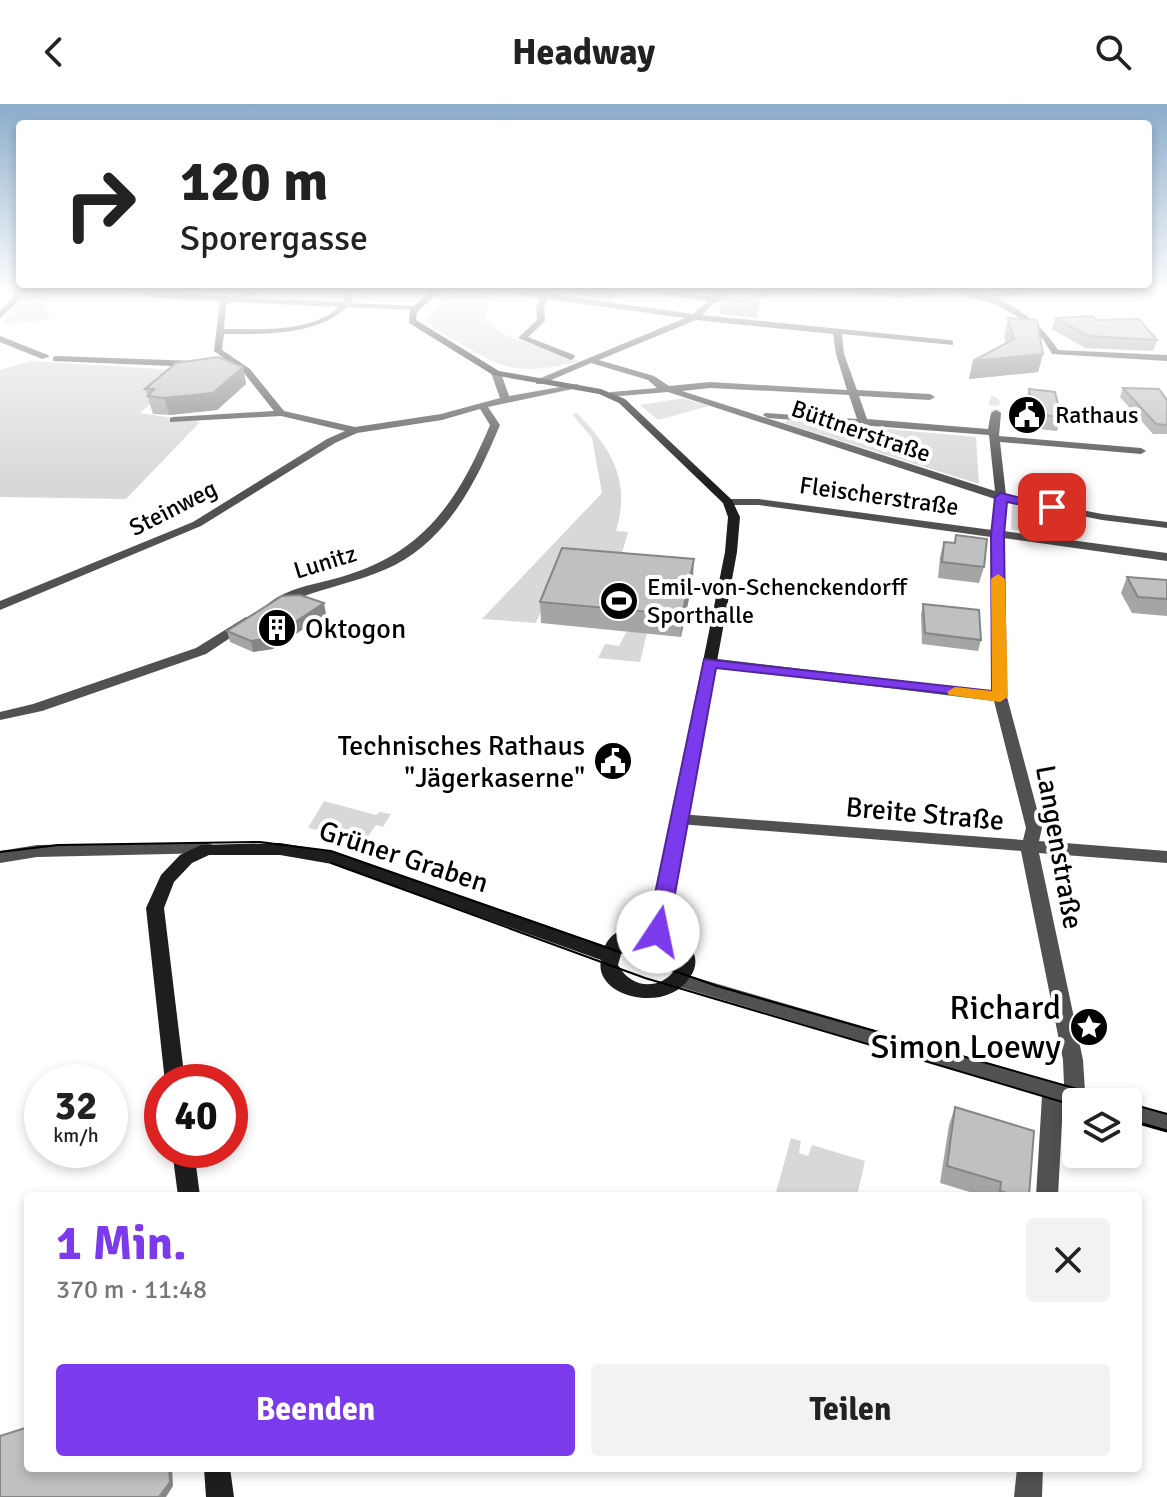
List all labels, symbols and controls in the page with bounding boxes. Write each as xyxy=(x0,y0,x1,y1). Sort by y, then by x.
icon: back xyxy=(32,30,76,74)
text: Headway xyxy=(512,30,655,75)
icon: search xyxy=(1091,30,1135,74)
text: 120 m xyxy=(180,147,328,216)
icon: right xyxy=(48,152,152,256)
text: Sporergasse xyxy=(180,216,368,261)
street label: Büttnerstraße xyxy=(787,393,935,469)
public building icon: Rathaus xyxy=(1006,394,1048,436)
place label: Rathaus xyxy=(1055,400,1138,430)
street label: Fleischerstraße xyxy=(798,470,960,522)
street label: Steinweg xyxy=(124,473,222,543)
pin xyxy=(1018,473,1086,541)
icon: arrive xyxy=(1030,485,1074,529)
street label: Lunitz xyxy=(290,538,360,586)
place label: Emil-von-Schenckendorff Sporthalle xyxy=(647,572,909,630)
sports icon: Emil-von-Schenckendorff Sporthalle xyxy=(598,580,640,622)
building icon: Oktogon xyxy=(256,607,298,649)
place label: Oktogon xyxy=(305,612,406,646)
place label: Technisches Rathaus "Jägerkaserne" xyxy=(338,729,585,795)
public building icon: Technisches Rathaus "Jägerkaserne" xyxy=(592,740,634,782)
street label: Langenstraße xyxy=(1028,763,1090,932)
street label: Breite Straße xyxy=(844,790,1005,838)
street label: Grüner Graben xyxy=(315,814,493,900)
position arrow xyxy=(616,890,700,974)
place label: Richard Simon Loewy xyxy=(870,987,1061,1068)
place icon: Richard Simon Loewy xyxy=(1068,1006,1110,1048)
speed limit sign: 40 xyxy=(144,1064,248,1168)
text: 32 xyxy=(54,1081,98,1131)
map controls xyxy=(1062,1088,1142,1168)
button: layers xyxy=(1062,1088,1142,1168)
text: km/h xyxy=(53,1123,99,1148)
text: 1 Min. xyxy=(56,1214,187,1273)
button: close xyxy=(1026,1218,1110,1302)
text: 370 m · 11:48 xyxy=(56,1274,207,1306)
button: Beenden xyxy=(56,1364,575,1456)
button: Teilen xyxy=(591,1364,1110,1456)

